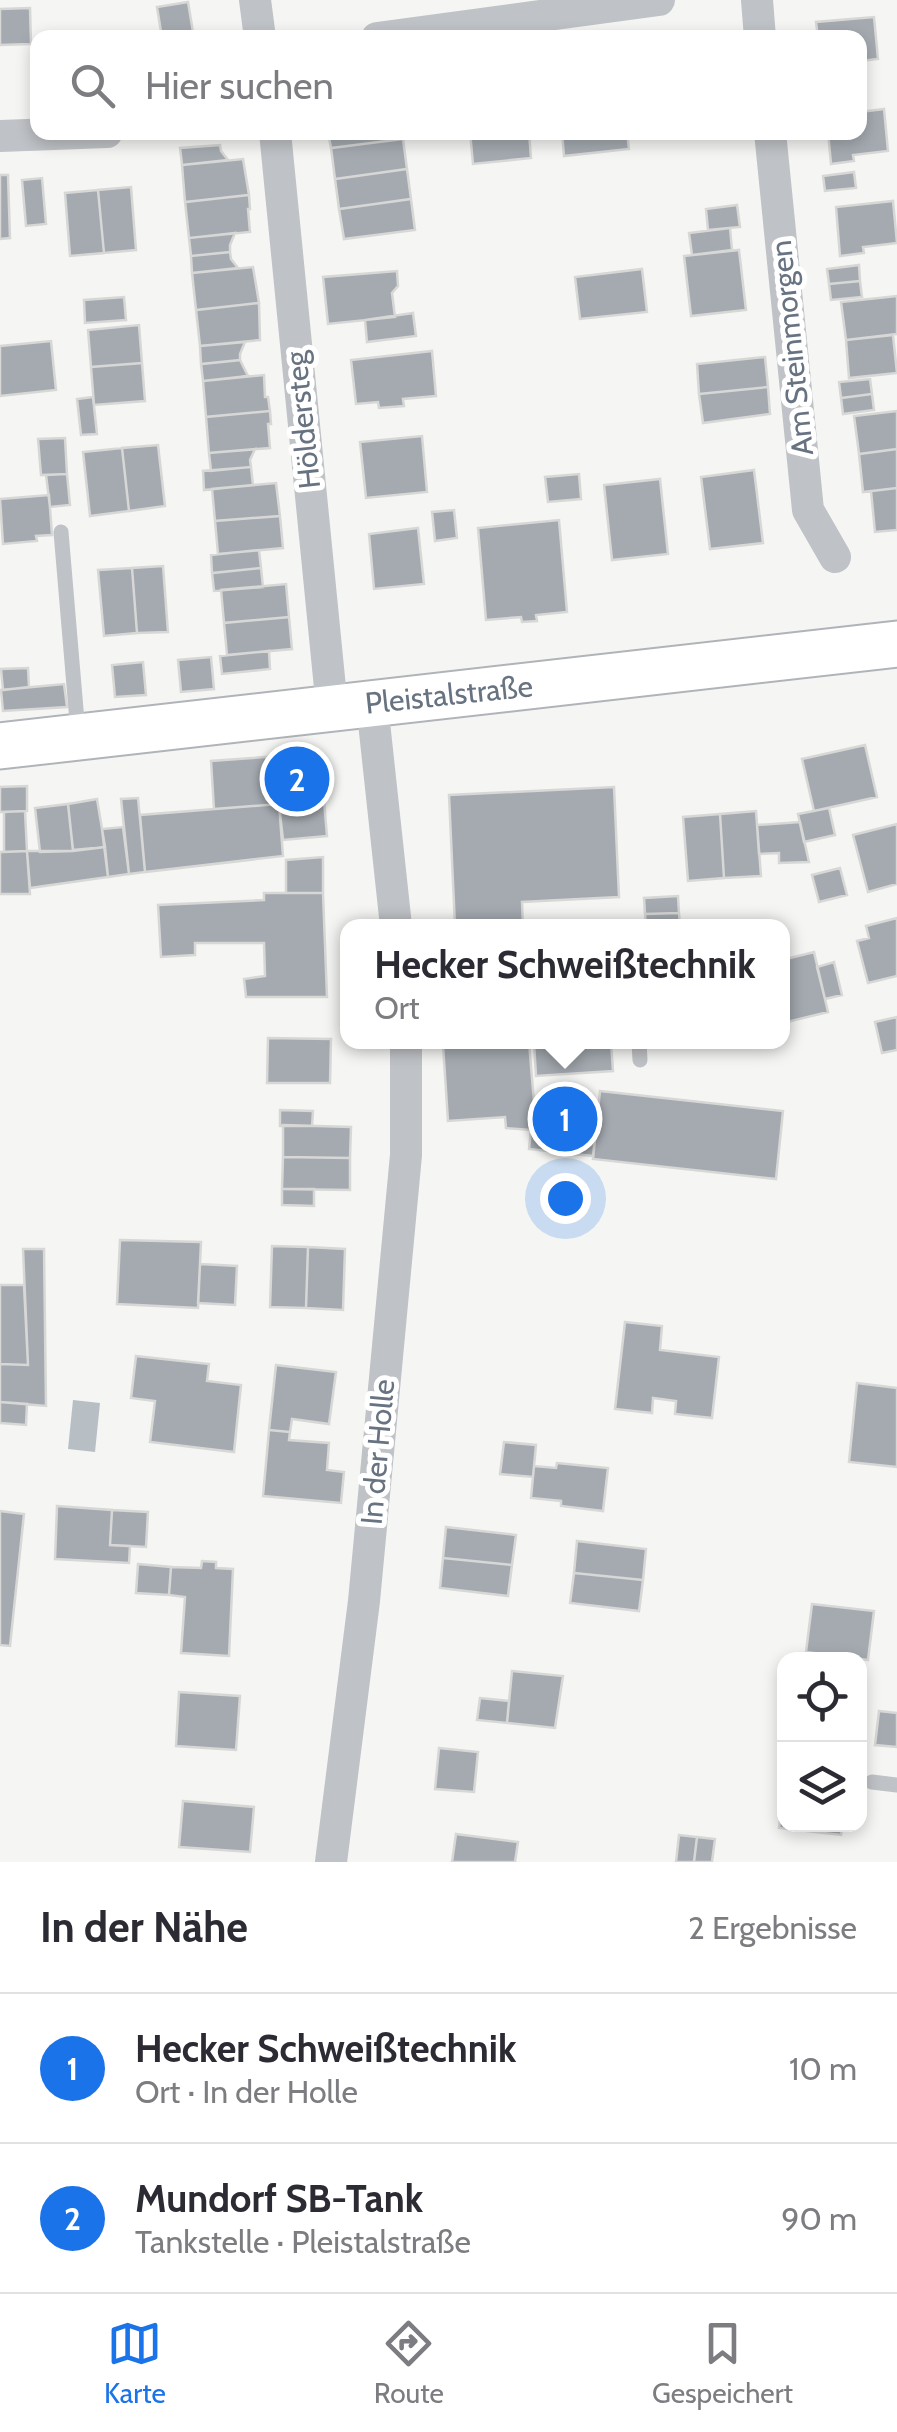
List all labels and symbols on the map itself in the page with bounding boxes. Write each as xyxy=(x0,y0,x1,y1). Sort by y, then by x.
street label: Am Steinmorgen xyxy=(762,239,821,458)
street label: Höldersteg xyxy=(277,348,328,491)
street label: Pleistalstraße xyxy=(363,667,535,722)
pin: 2 xyxy=(264,742,330,816)
pin: 1 xyxy=(532,1082,598,1156)
your location xyxy=(540,1173,591,1224)
street label: In der Holle xyxy=(353,1378,402,1526)

